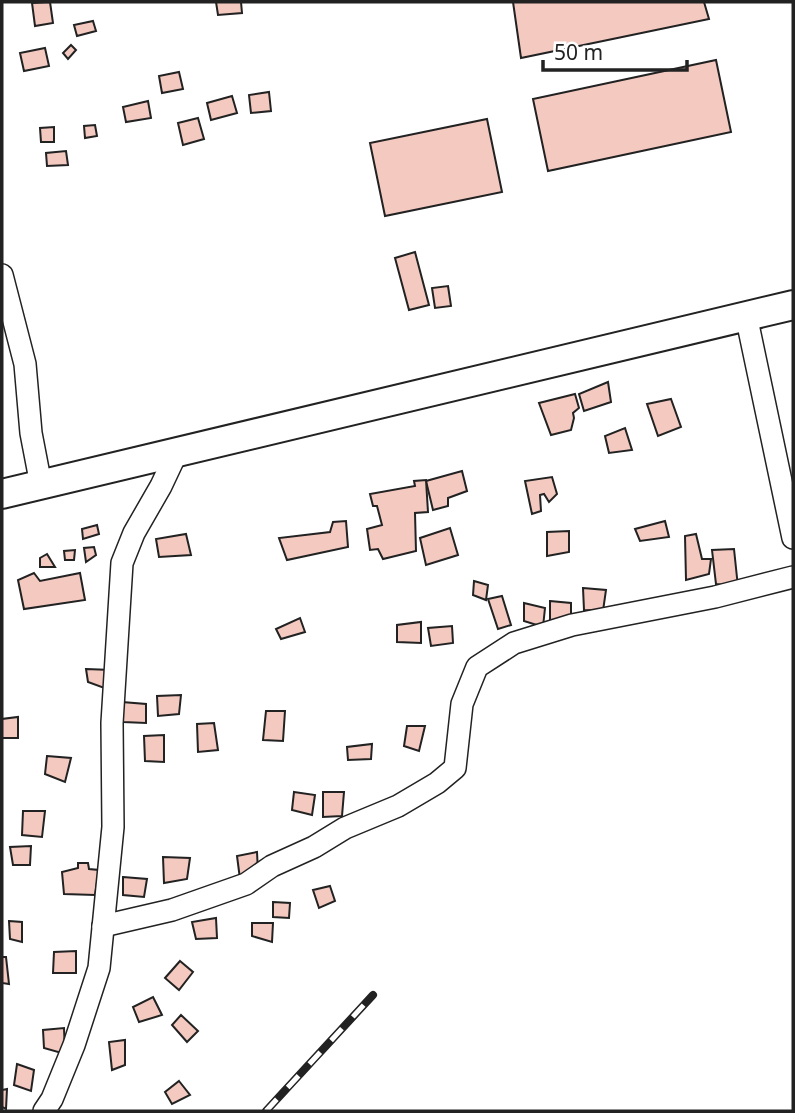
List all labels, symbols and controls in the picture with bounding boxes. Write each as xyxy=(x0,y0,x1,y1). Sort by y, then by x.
scale bar xyxy=(543,28,686,72)
text: 50 m xyxy=(554,38,603,66)

